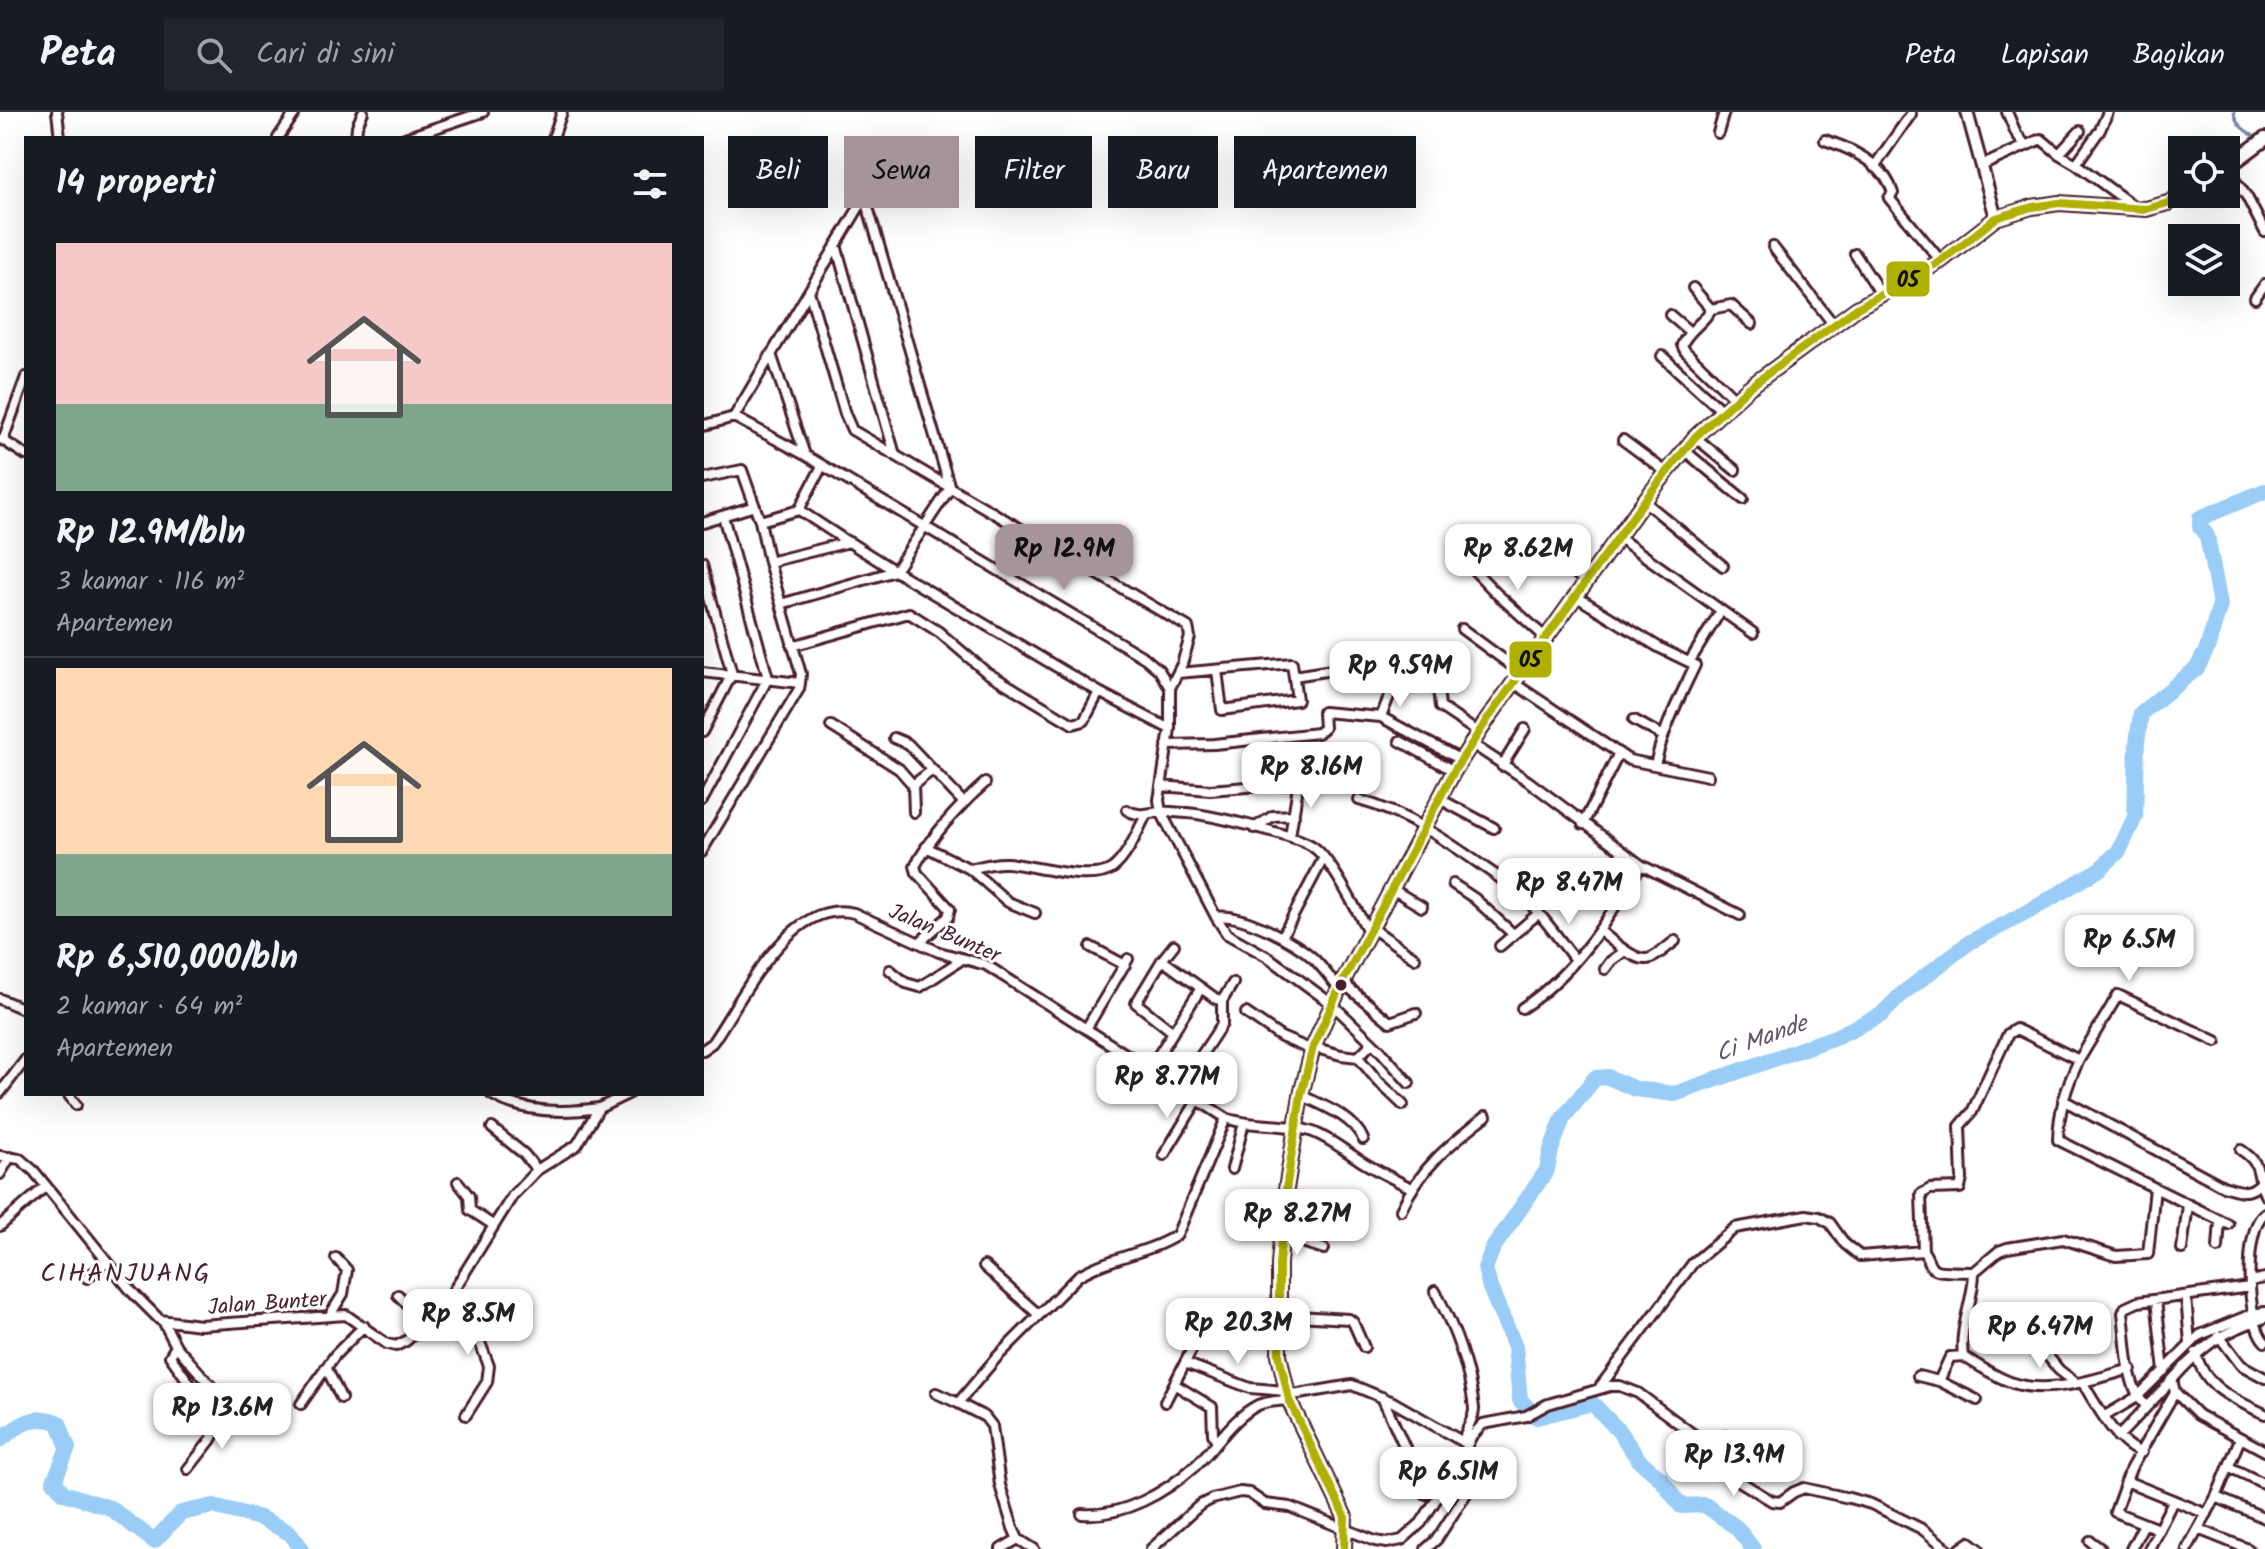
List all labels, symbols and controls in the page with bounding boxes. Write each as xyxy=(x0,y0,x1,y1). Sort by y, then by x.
search box xyxy=(164,19,724,91)
text: Peta xyxy=(40,25,116,85)
text: Cari di sini xyxy=(256,31,394,79)
icon: search xyxy=(192,33,236,77)
text: Peta xyxy=(1905,33,1956,78)
text: Lapisan xyxy=(2000,33,2089,78)
text: Bagikan xyxy=(2133,33,2225,78)
chip: Beli xyxy=(728,136,828,208)
chip: Sewa xyxy=(844,136,959,208)
chip: Filter xyxy=(975,136,1092,208)
chip: Baru xyxy=(1108,136,1218,208)
chip: Apartemen xyxy=(1234,136,1416,208)
map controls xyxy=(2168,136,2240,296)
button: locate xyxy=(2168,136,2240,208)
text: 14 properti xyxy=(56,157,215,211)
icon: filters xyxy=(628,162,672,206)
button: layers xyxy=(2168,224,2240,296)
line badge: 05 xyxy=(1885,260,1931,298)
text: 05 xyxy=(1897,264,1921,299)
icon: home xyxy=(292,295,436,439)
text: Rp 12.9M/bln xyxy=(56,507,246,561)
pin: Rp 12.9M xyxy=(981,524,1147,592)
pin: Rp 8.62M xyxy=(1435,524,1601,592)
text: Rp 12.9M xyxy=(1013,529,1115,571)
text: Rp 8.62M xyxy=(1463,529,1573,571)
text: 3 kamar · 116 m² xyxy=(56,561,244,603)
text: Apartemen xyxy=(56,603,173,645)
line badge: 05 xyxy=(1508,640,1553,679)
pin: Rp 9.59M xyxy=(1317,641,1483,709)
text: 05 xyxy=(1519,644,1543,679)
text: Rp 9.59M xyxy=(1348,646,1452,688)
icon: home xyxy=(292,720,436,864)
pin: Rp 8.16M xyxy=(1228,742,1394,810)
text: Rp 8.16M xyxy=(1260,747,1362,789)
pin: Rp 8.47M xyxy=(1486,858,1652,926)
text: Rp 8.47M xyxy=(1515,863,1623,905)
street label: Jalan Bunter xyxy=(882,895,1007,974)
pin: Rp 6.5M xyxy=(2055,915,2203,983)
text: Rp 6.5M xyxy=(2083,920,2175,962)
text: Rp 6,510,000/bln xyxy=(56,932,298,986)
unlabelled marker xyxy=(1333,977,1349,993)
text: 2 kamar · 64 m² xyxy=(56,986,242,1028)
water label: Ci Mande xyxy=(1710,1004,1815,1074)
text: Apartemen xyxy=(56,1028,173,1070)
pin: Rp 8.77M xyxy=(1084,1052,1250,1120)
text: Rp 8.77M xyxy=(1114,1057,1220,1099)
pin: Rp 8.27M xyxy=(1214,1189,1380,1257)
text: Rp 8.27M xyxy=(1243,1194,1351,1236)
district label: CIHANJUANG xyxy=(40,1253,212,1295)
street label: Jalan Bunter xyxy=(207,1283,329,1326)
pin: Rp 8.5M xyxy=(394,1289,542,1357)
text: Rp 8.5M xyxy=(421,1294,515,1336)
pin: Rp 20.3M xyxy=(1155,1298,1321,1366)
pin: Rp 6.47M xyxy=(1957,1302,2123,1370)
text: Rp 20.3M xyxy=(1184,1303,1292,1345)
text: Rp 6.47M xyxy=(1987,1307,2093,1349)
pin: Rp 13.6M xyxy=(139,1383,305,1451)
text: Rp 13.6M xyxy=(171,1388,273,1430)
pin: Rp 13.9M xyxy=(1651,1430,1817,1498)
text: Rp 13.9M xyxy=(1684,1435,1784,1477)
pin: Rp 6.51M xyxy=(1365,1447,1531,1515)
text: Rp 6.51M xyxy=(1398,1452,1498,1494)

